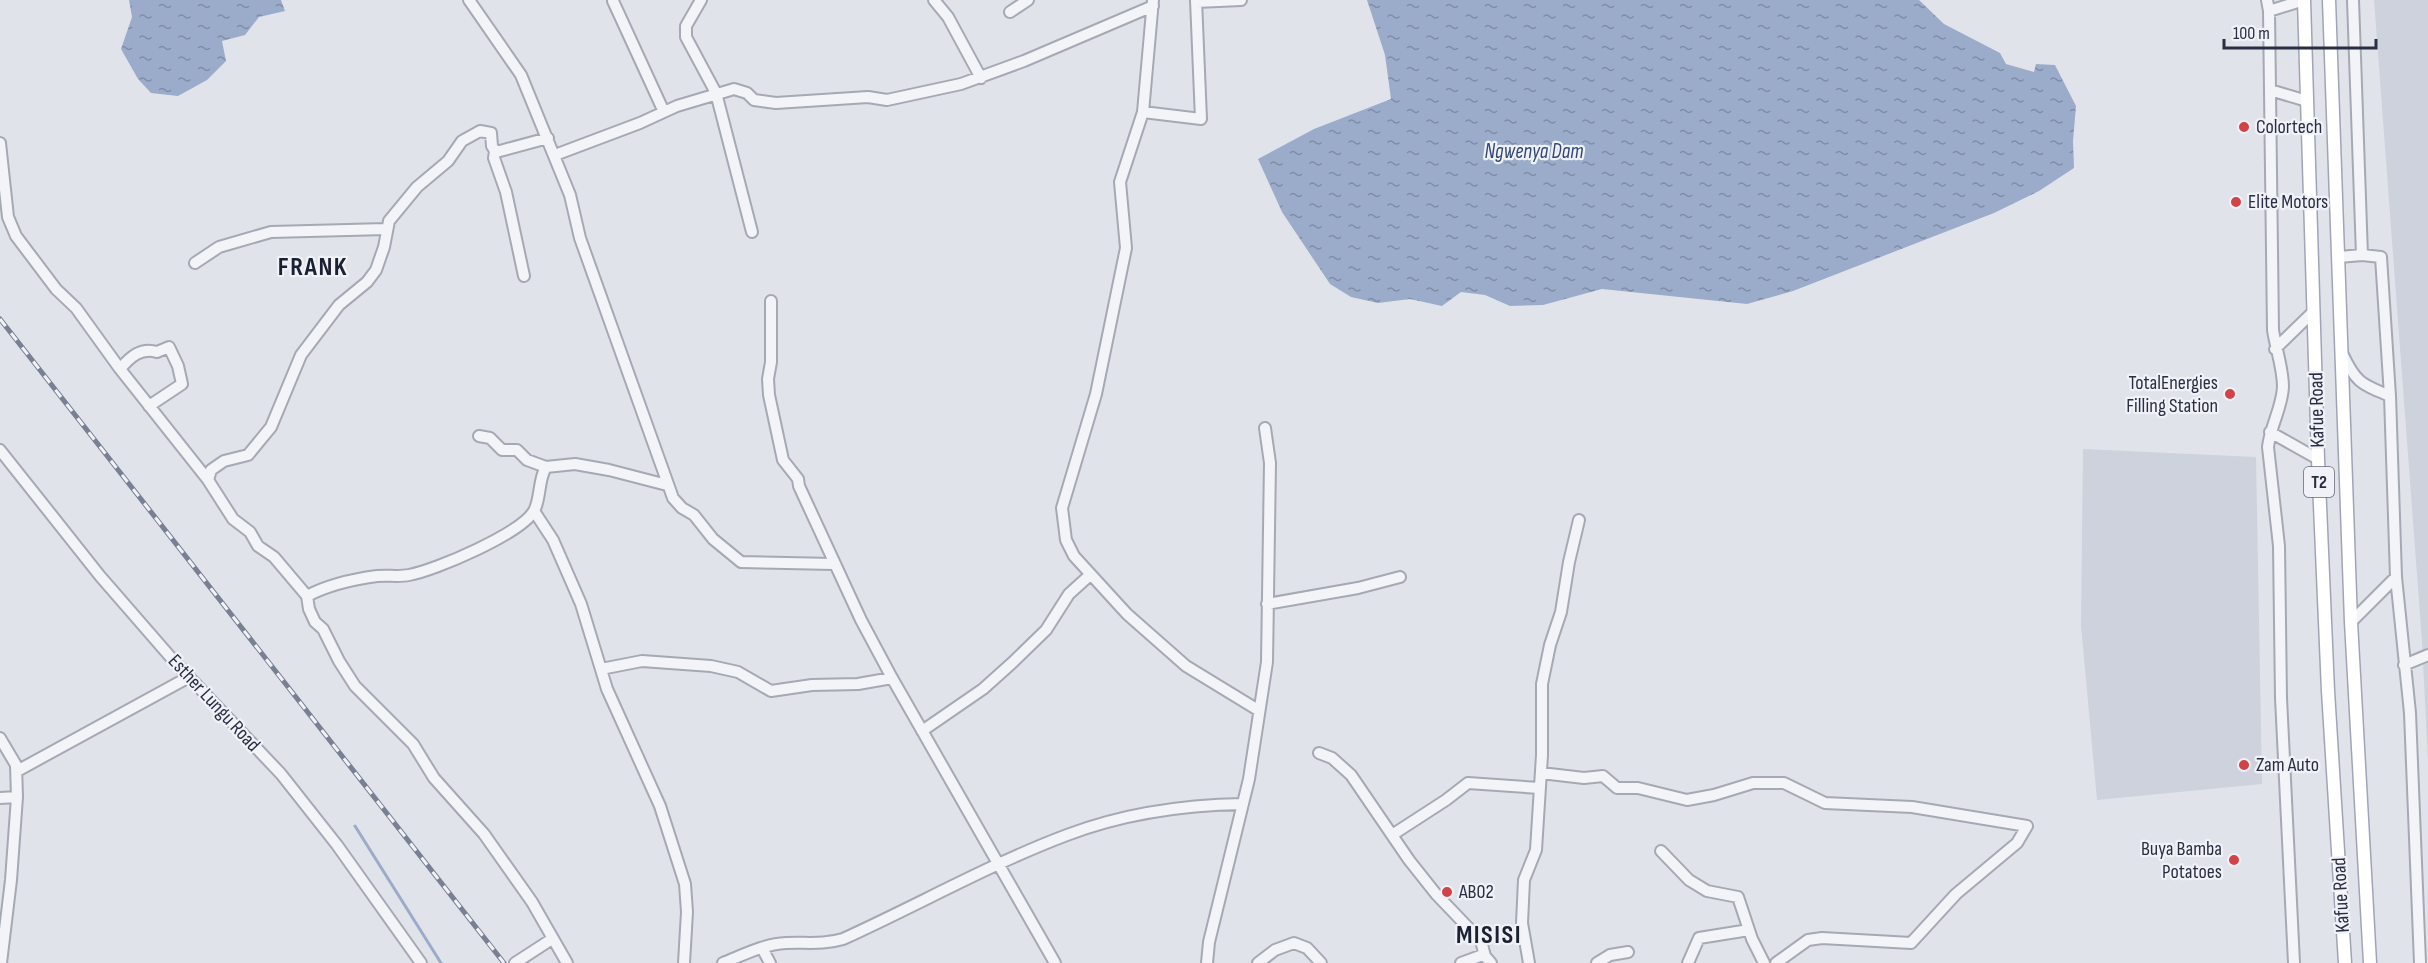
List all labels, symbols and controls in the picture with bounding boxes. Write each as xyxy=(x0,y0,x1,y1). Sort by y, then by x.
scale bar xyxy=(2224,12,2376,50)
text: 100 m xyxy=(2233,23,2270,44)
place label: Colortech xyxy=(2256,115,2322,139)
marker: Colortech xyxy=(2237,120,2251,134)
water label: Ngwenya Dam xyxy=(1485,139,1583,164)
place label: Elite Motors xyxy=(2248,190,2328,214)
marker: Elite Motors xyxy=(2229,195,2243,209)
district label: FRANK xyxy=(278,252,348,283)
place label: TotalEnergies Filling Station xyxy=(2126,371,2218,418)
street label: Kafue Road xyxy=(2304,372,2330,448)
marker: TotalEnergies Filling Station xyxy=(2223,387,2237,401)
road number: T2 xyxy=(2304,467,2334,497)
street label: Esther Lungu Road xyxy=(163,649,265,757)
place label: Zam Auto xyxy=(2256,753,2319,777)
marker: Zam Auto xyxy=(2237,758,2251,772)
place label: Buya Bamba Potatoes xyxy=(2141,837,2222,884)
marker: Buya Bamba Potatoes xyxy=(2227,853,2241,867)
street label: Kafue Road xyxy=(2327,857,2355,933)
place label: AB02 xyxy=(1458,880,1494,904)
marker: AB02 xyxy=(1440,885,1454,899)
district label: MISISI xyxy=(1456,920,1522,951)

